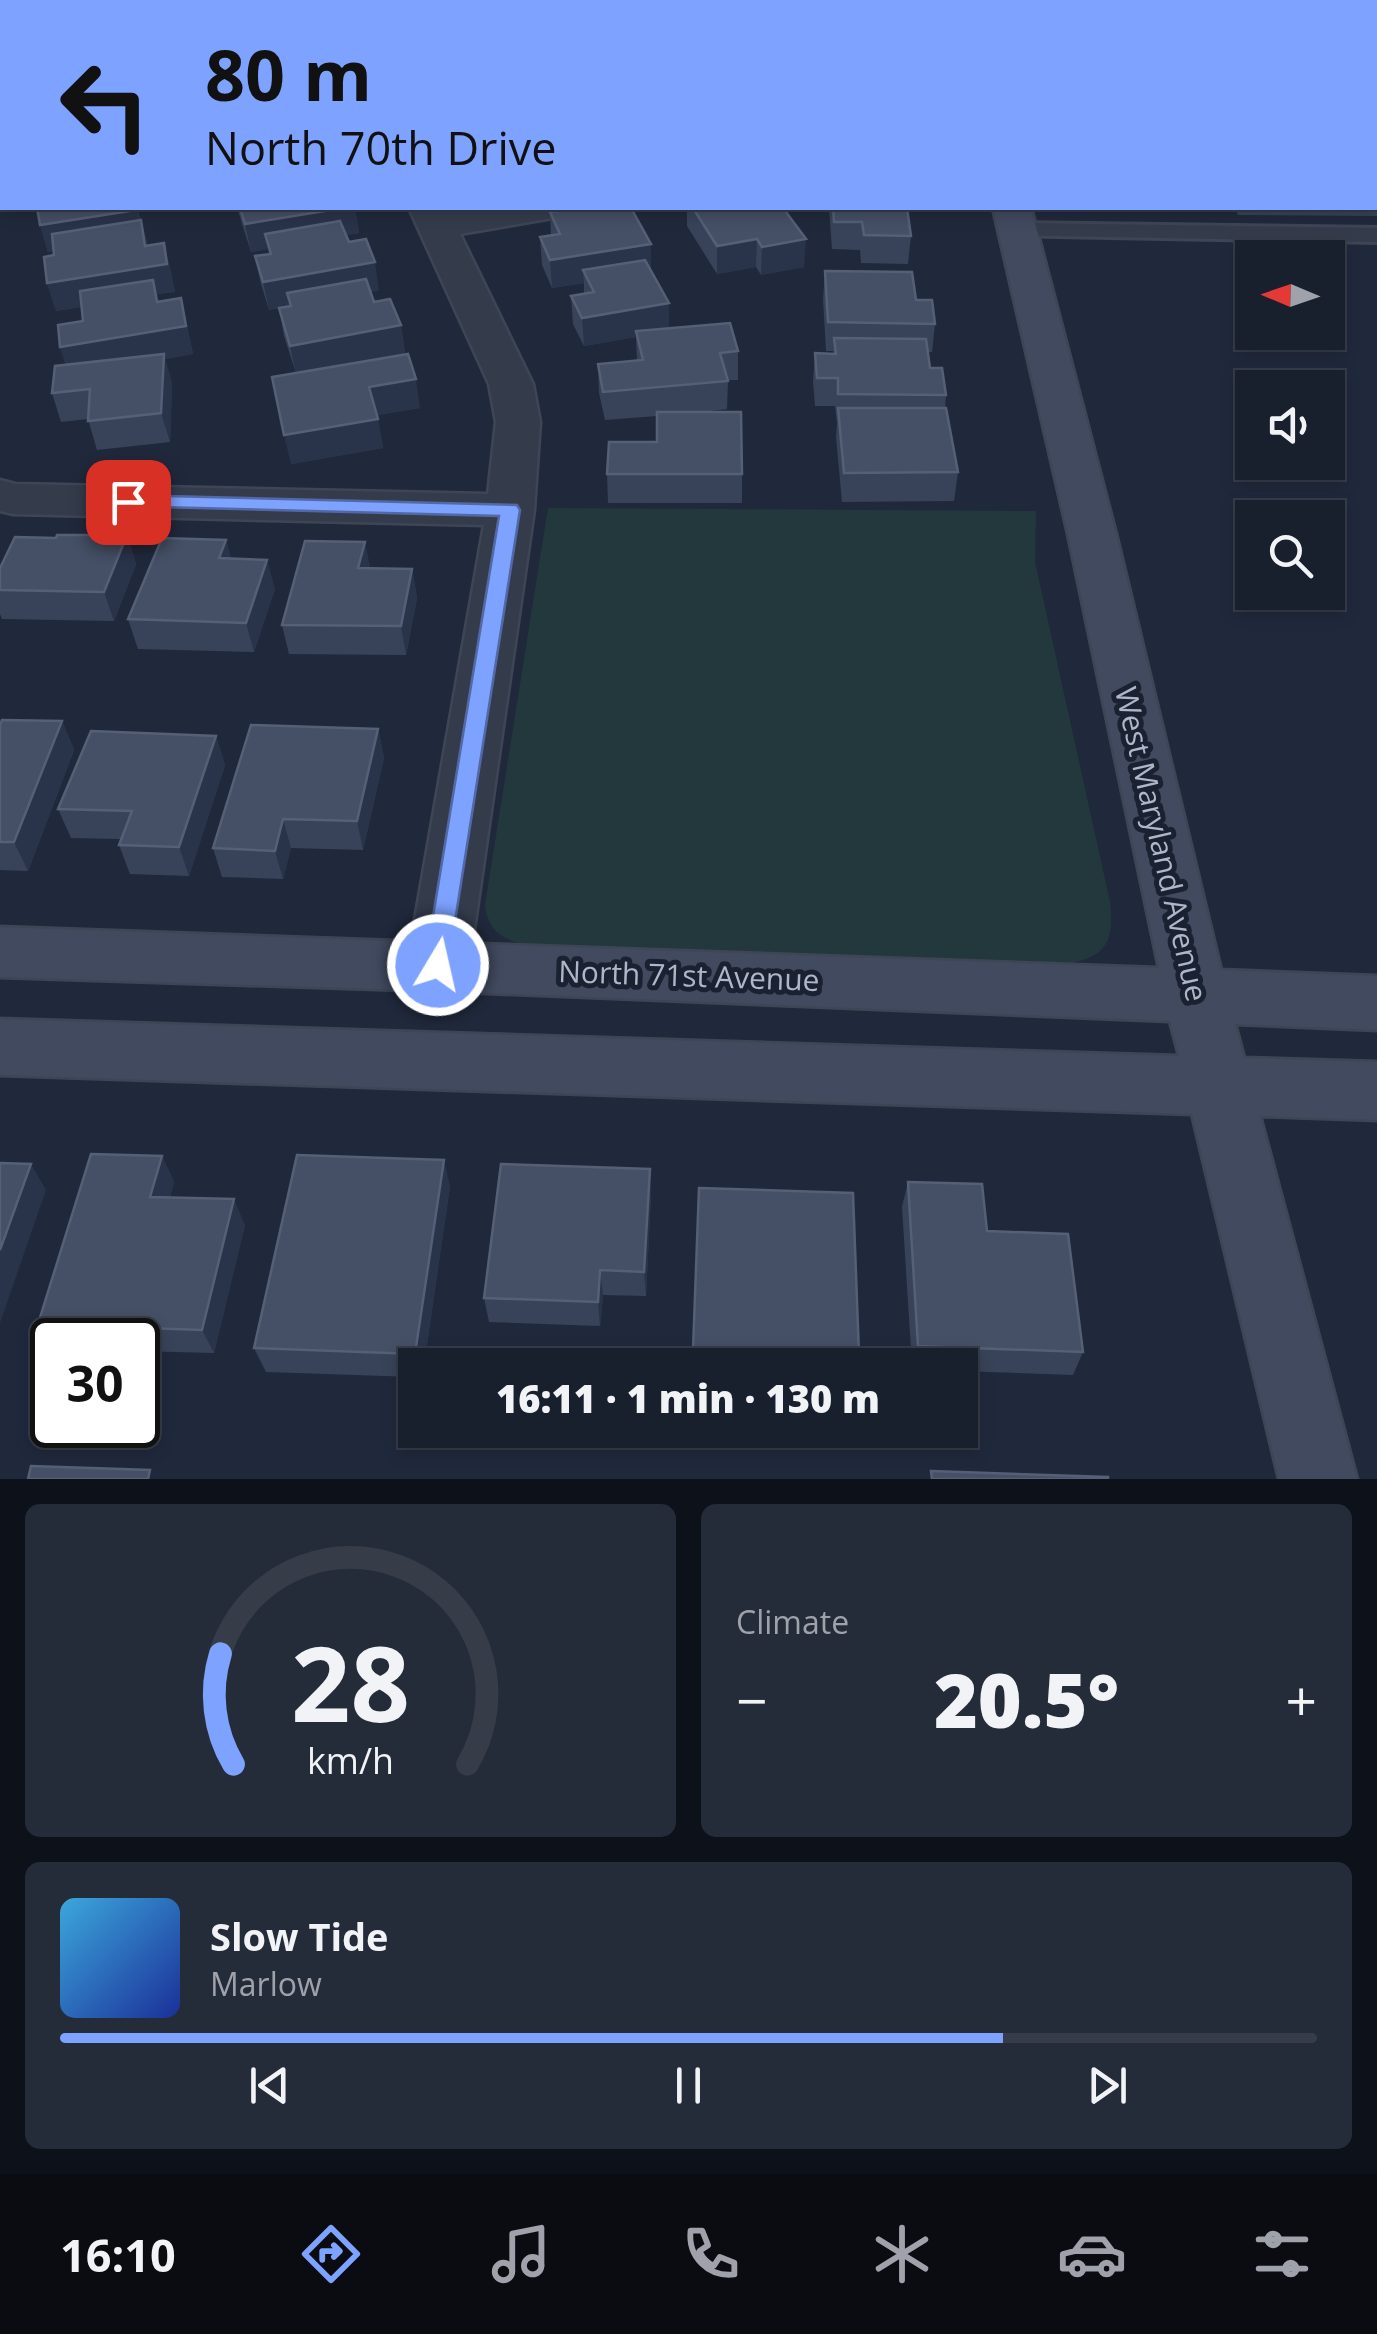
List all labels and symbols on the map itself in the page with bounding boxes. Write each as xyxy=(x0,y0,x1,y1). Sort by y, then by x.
north arrow xyxy=(1235,240,1345,350)
pin xyxy=(86,460,171,545)
street label: West Maryland Avenue xyxy=(1106,683,1218,1005)
position arrow xyxy=(386,913,490,1017)
street label: North 71st Avenue xyxy=(558,950,820,1000)
speed limit sign: 30 xyxy=(30,1318,160,1448)

